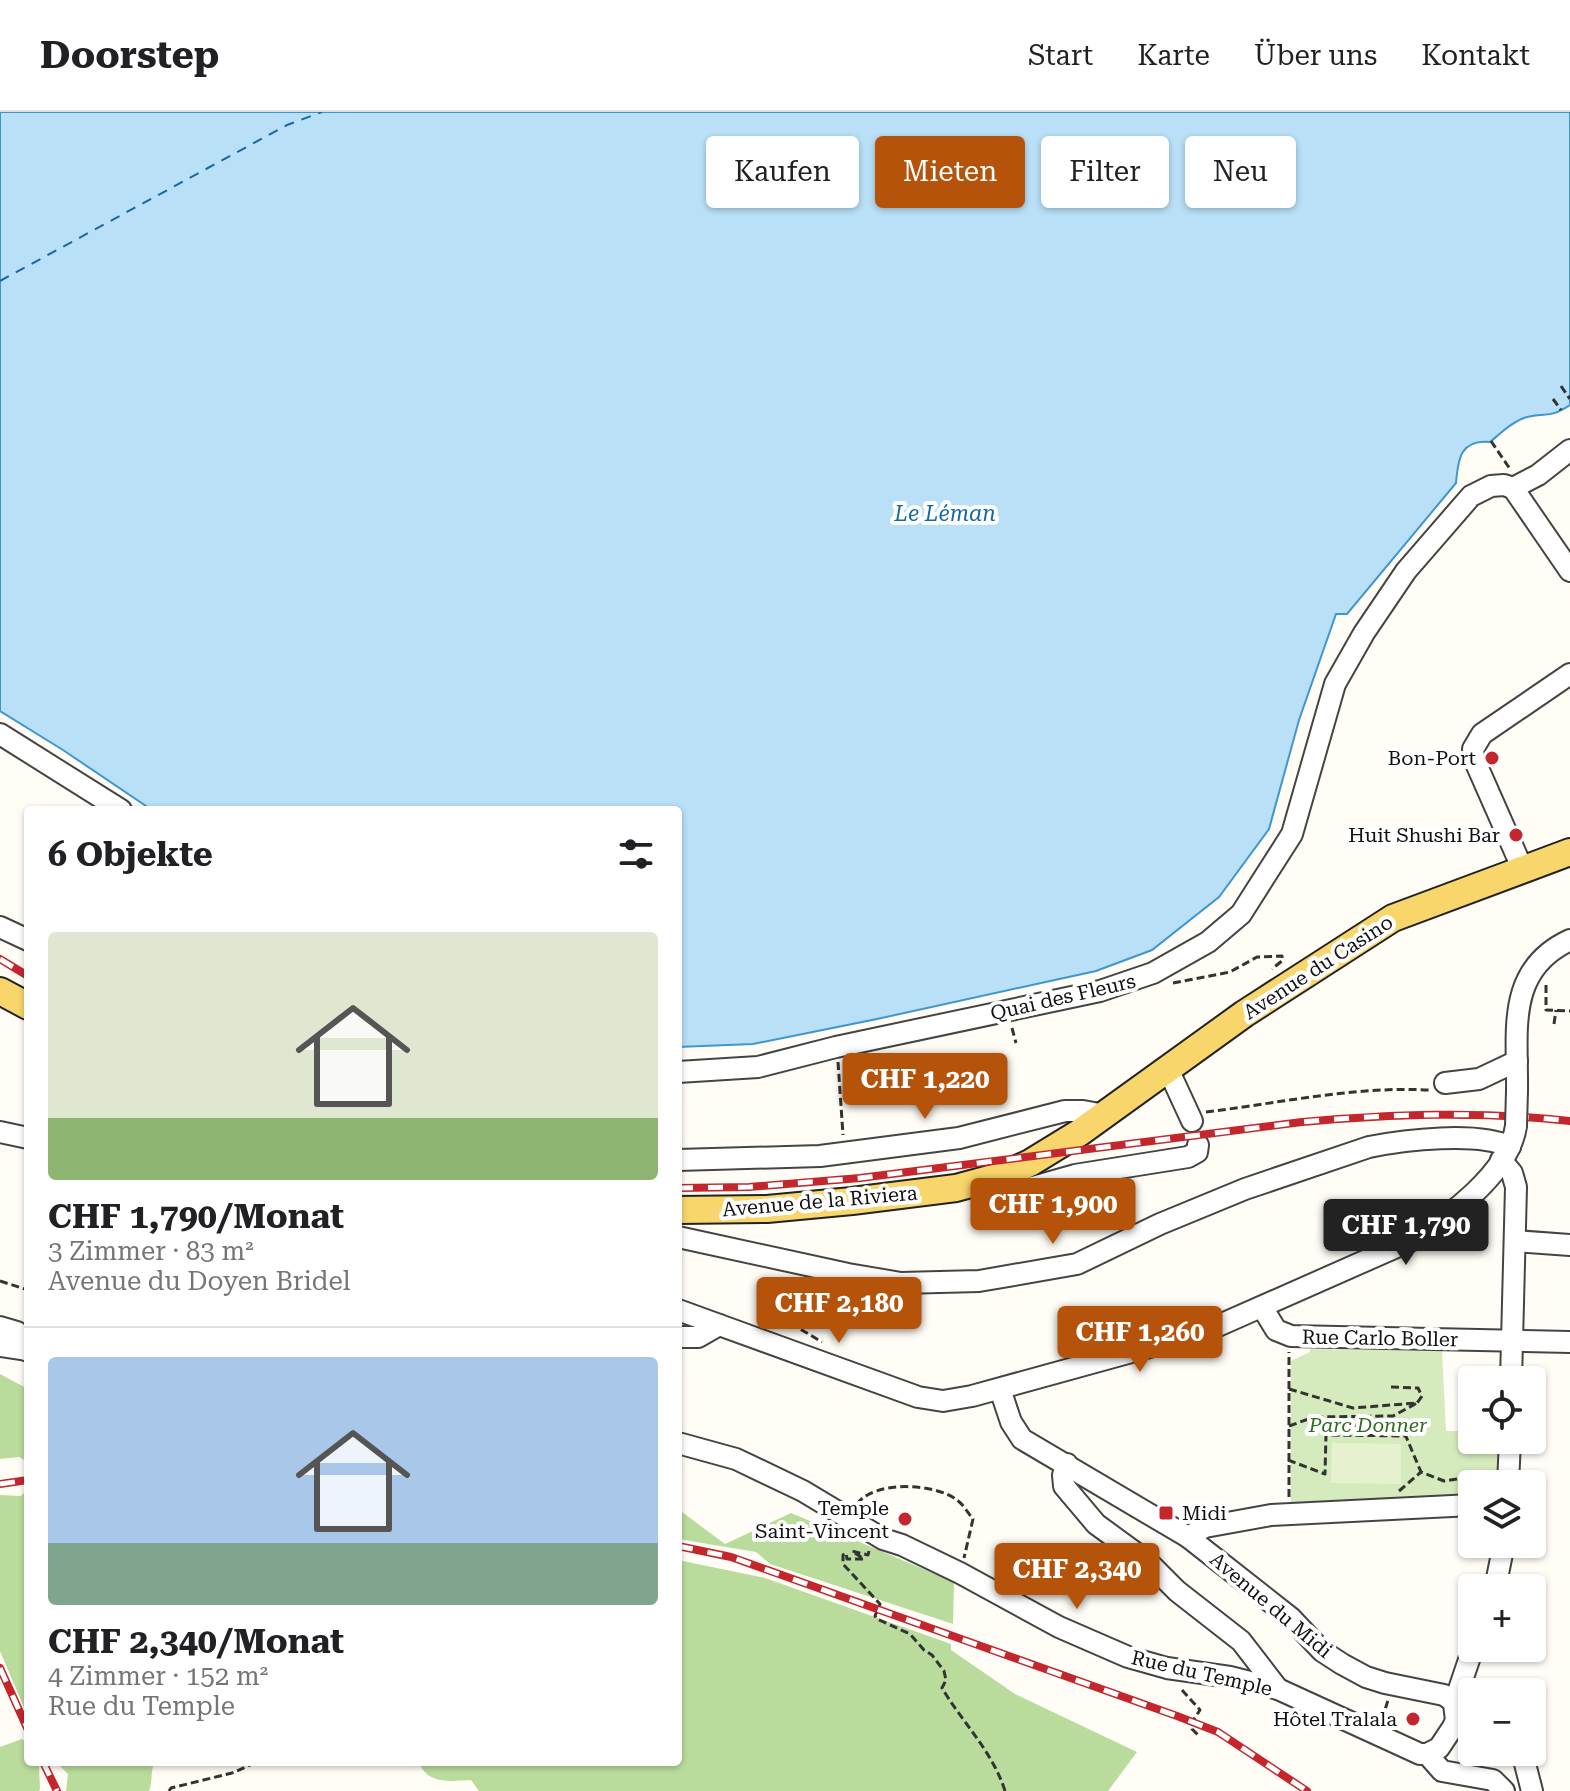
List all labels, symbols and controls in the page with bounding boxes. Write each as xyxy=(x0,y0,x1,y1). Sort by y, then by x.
text: Doorstep xyxy=(40,33,219,77)
text: Start xyxy=(1028,39,1093,72)
text: Karte xyxy=(1137,39,1210,72)
text: Über uns xyxy=(1254,39,1377,72)
text: Kontakt xyxy=(1421,39,1530,72)
chip: Kaufen xyxy=(706,136,859,208)
chip: Mieten xyxy=(875,136,1025,208)
chip: Filter xyxy=(1041,136,1169,208)
chip: Neu xyxy=(1185,136,1296,208)
water label: Le Léman xyxy=(893,501,996,526)
place label: Bon-Port xyxy=(1388,746,1477,770)
marker: Bon-Port xyxy=(1483,749,1501,767)
place label: Huit Shushi Bar xyxy=(1348,823,1500,847)
marker: Huit Shushi Bar xyxy=(1507,826,1525,844)
icon: filters xyxy=(614,832,658,876)
text: 6 Objekte xyxy=(48,834,213,874)
street label: Avenue du Casino xyxy=(1239,910,1397,1024)
street label: Quai des Fleurs xyxy=(988,969,1138,1025)
icon: home xyxy=(281,984,425,1128)
pin: CHF 1,220 xyxy=(833,1053,1017,1121)
text: CHF 1,220 xyxy=(860,1064,990,1094)
pin: CHF 1,900 xyxy=(961,1178,1145,1246)
street label: Avenue de la Riviera xyxy=(721,1181,919,1221)
text: CHF 1,900 xyxy=(988,1189,1118,1219)
text: CHF 1,790/Monat xyxy=(48,1196,344,1236)
pin: CHF 1,790 xyxy=(1314,1199,1498,1267)
text: CHF 1,790 xyxy=(1341,1210,1471,1240)
text: 3 Zimmer · 83 m² xyxy=(48,1236,254,1266)
text: Avenue du Doyen Bridel xyxy=(48,1266,350,1296)
pin: CHF 2,180 xyxy=(747,1277,931,1345)
text: CHF 2,180 xyxy=(774,1288,904,1318)
pin: CHF 1,260 xyxy=(1048,1306,1232,1374)
text: CHF 1,260 xyxy=(1075,1317,1205,1347)
street label: Rue Carlo Boller xyxy=(1302,1325,1458,1351)
map controls xyxy=(1458,1366,1546,1766)
button: locate xyxy=(1458,1366,1546,1454)
icon: home xyxy=(281,1409,425,1553)
park label: Parc Donner xyxy=(1308,1413,1428,1437)
button: layers xyxy=(1458,1470,1546,1558)
place label: Temple Saint-Vincent xyxy=(755,1496,890,1543)
place label: Midi xyxy=(1182,1501,1227,1525)
marker: Midi xyxy=(1157,1504,1175,1522)
marker: Temple Saint-Vincent xyxy=(896,1510,914,1528)
pin: CHF 2,340 xyxy=(985,1543,1169,1611)
street label: Avenue du Midi xyxy=(1205,1547,1337,1663)
text: CHF 2,340 xyxy=(1012,1554,1142,1584)
button: + xyxy=(1458,1574,1546,1662)
text: CHF 2,340/Monat xyxy=(48,1621,344,1661)
street label: Rue du Temple xyxy=(1129,1645,1275,1701)
text: 4 Zimmer · 152 m² xyxy=(48,1661,268,1691)
button: − xyxy=(1458,1678,1546,1766)
text: Rue du Temple xyxy=(48,1691,235,1721)
place label: Hôtel Tralala xyxy=(1273,1707,1397,1731)
marker: Hôtel Tralala xyxy=(1404,1710,1422,1728)

